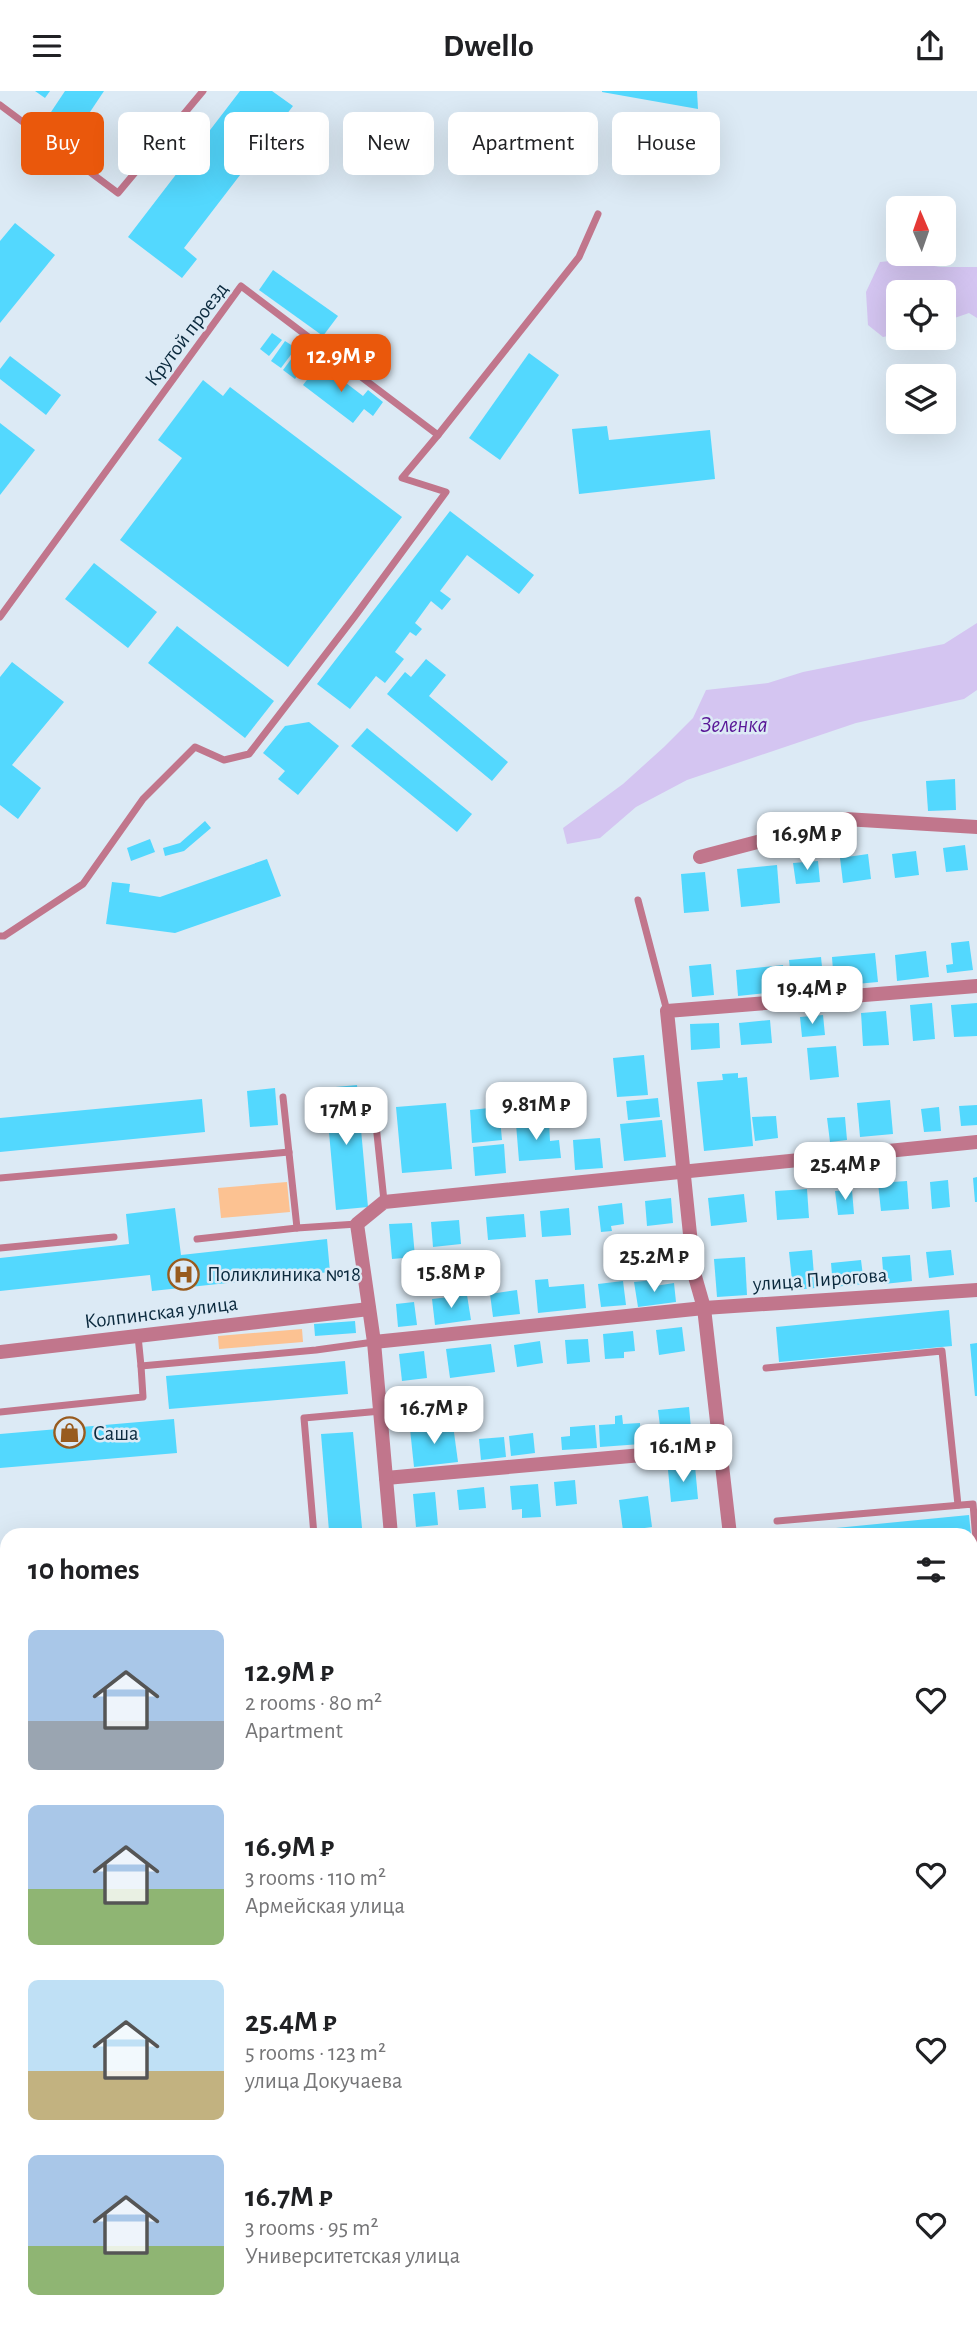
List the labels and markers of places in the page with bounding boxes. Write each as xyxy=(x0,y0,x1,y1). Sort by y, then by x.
pin: 12.9M ₽ xyxy=(276,335,406,394)
pin: 16.9M ₽ xyxy=(742,813,872,872)
pin: 19.4M ₽ xyxy=(747,967,877,1026)
pin: 9.81M ₽ xyxy=(471,1083,601,1142)
pin: 17M ₽ xyxy=(297,1087,395,1147)
pin: 25.4M ₽ xyxy=(780,1143,910,1202)
pin: 25.2M ₽ xyxy=(589,1235,719,1294)
pin: 15.8M ₽ xyxy=(386,1251,516,1310)
hospital icon: Поликлиника №18 xyxy=(167,1257,201,1291)
place label: Поликлиника №18 xyxy=(207,1264,361,1285)
pin: 16.7M ₽ xyxy=(369,1387,499,1446)
shop icon: Саша xyxy=(53,1416,87,1450)
place label: Саша xyxy=(93,1423,139,1444)
pin: 16.1M ₽ xyxy=(618,1425,748,1484)

